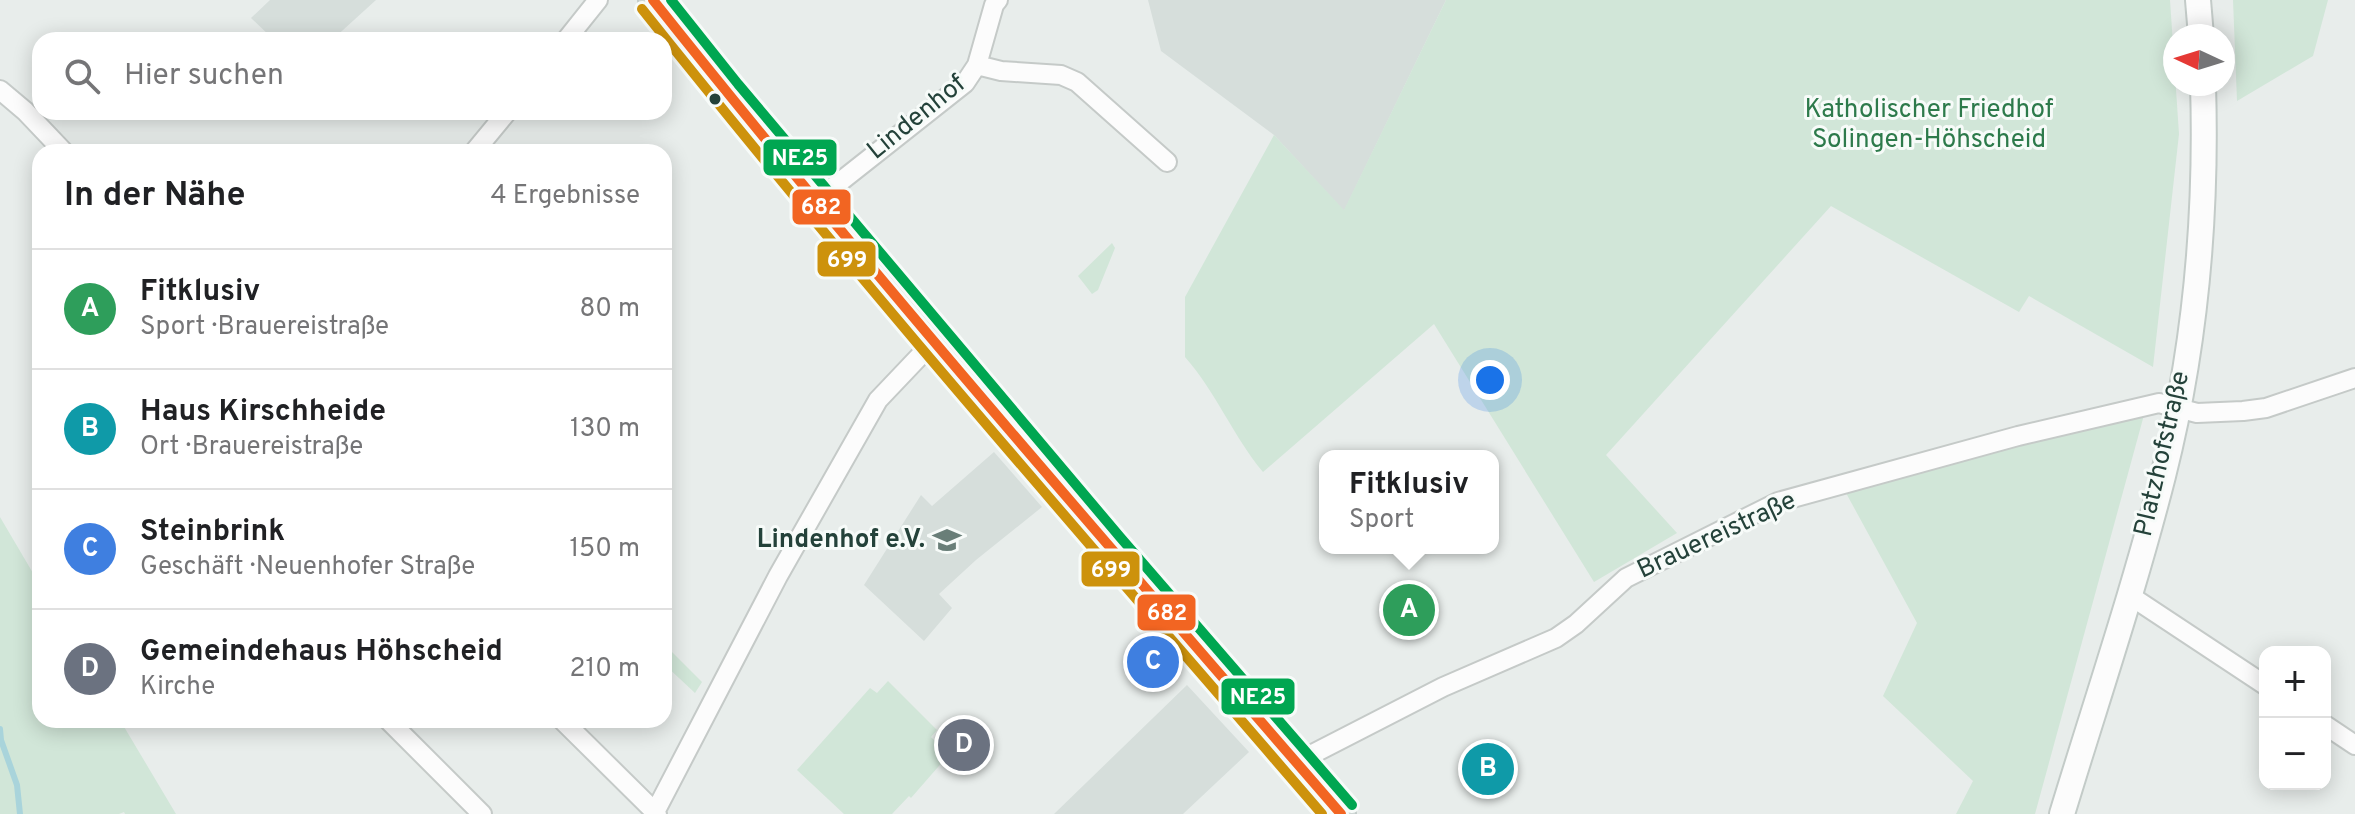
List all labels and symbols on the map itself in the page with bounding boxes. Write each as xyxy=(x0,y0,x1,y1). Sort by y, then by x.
north arrow xyxy=(2163,24,2235,96)
street label: Lindenhof xyxy=(861,68,973,168)
unlabelled marker xyxy=(707,91,723,107)
park label: Katholischer Friedhof Solingen-Höhscheid xyxy=(1804,94,2054,157)
line badge: NE25 xyxy=(762,138,838,177)
text: NE25 xyxy=(772,146,828,173)
line badge: 682 xyxy=(791,188,852,226)
text: 682 xyxy=(801,195,841,222)
line badge: 699 xyxy=(816,240,877,278)
text: 699 xyxy=(827,248,867,275)
your location xyxy=(1470,360,1510,400)
street label: Platzhofstraße xyxy=(2128,368,2198,540)
street label: Brauereistraße xyxy=(1632,485,1802,587)
place label: Lindenhof e.V. xyxy=(757,524,925,557)
school or university icon: Lindenhof e.V. xyxy=(932,525,962,555)
line badge: 699 xyxy=(1080,550,1141,588)
text: 699 xyxy=(1091,558,1131,585)
pin: A xyxy=(1383,580,1435,640)
line badge: 682 xyxy=(1136,593,1197,632)
text: 682 xyxy=(1147,601,1187,628)
pin: C xyxy=(1127,632,1179,692)
line badge: NE25 xyxy=(1220,677,1296,716)
text: NE25 xyxy=(1230,685,1286,712)
pin: D xyxy=(938,715,990,775)
pin: B xyxy=(1462,739,1514,799)

